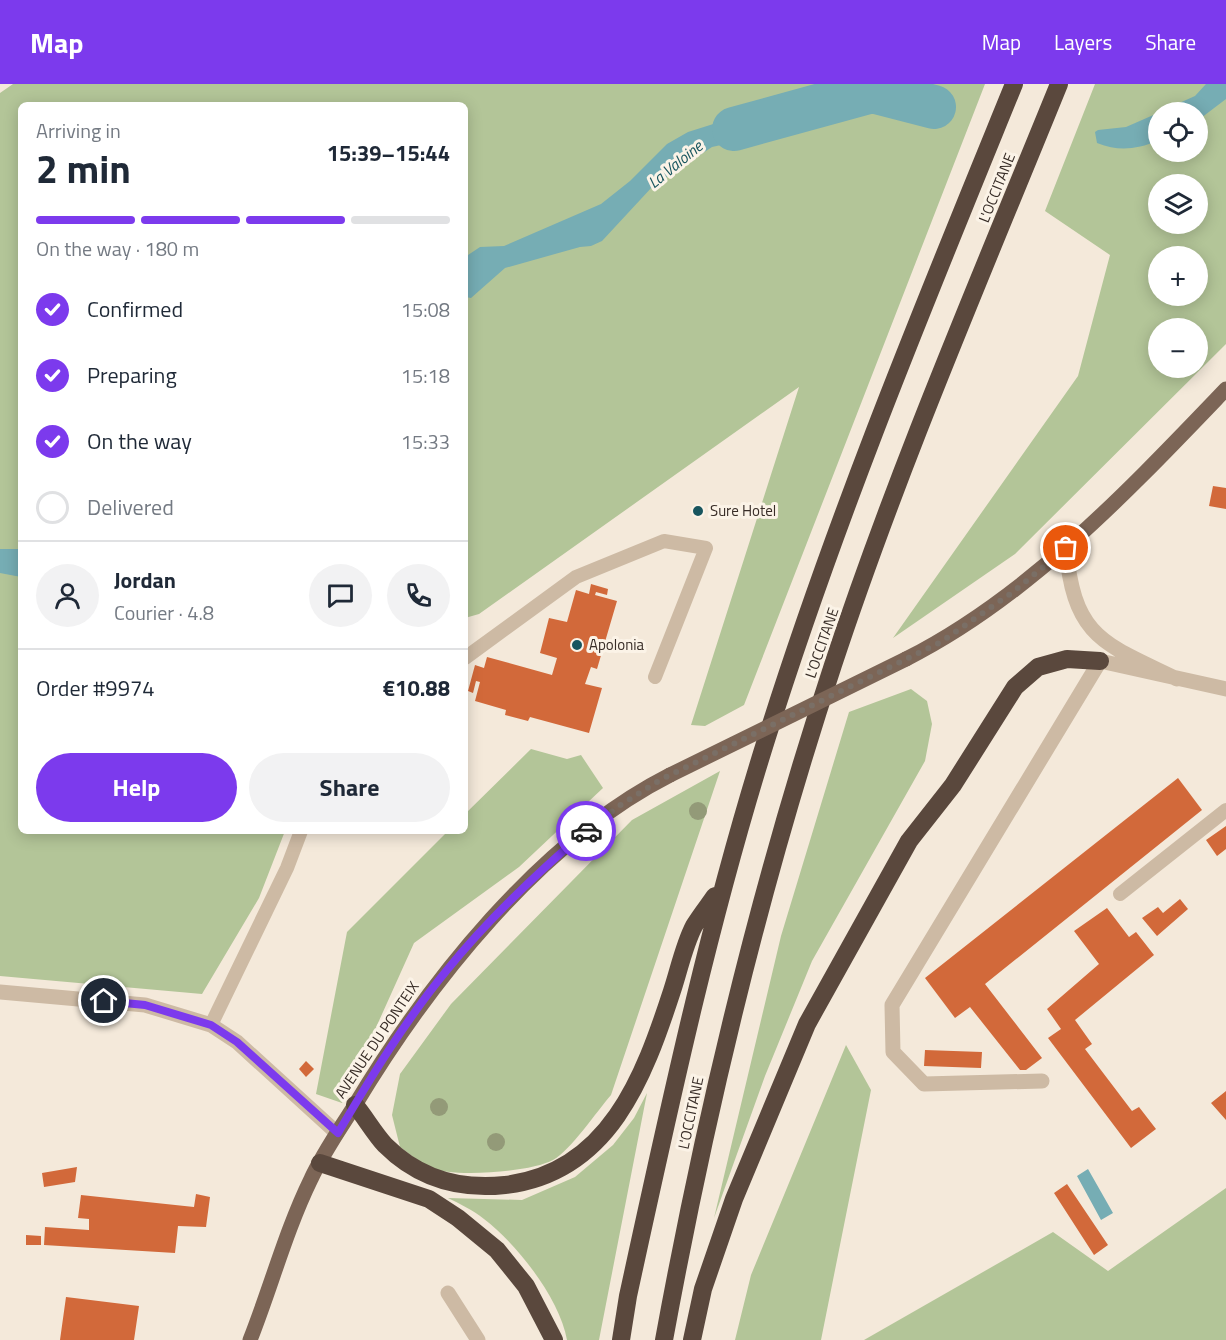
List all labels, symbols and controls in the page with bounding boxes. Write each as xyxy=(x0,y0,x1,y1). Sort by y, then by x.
text: Map xyxy=(30,21,84,64)
text: Map xyxy=(982,26,1021,58)
text: Layers xyxy=(1054,26,1112,58)
text: Share xyxy=(1145,26,1196,58)
map controls xyxy=(1148,102,1208,378)
button: locate xyxy=(1148,102,1208,162)
text: Arriving in xyxy=(36,115,121,146)
water label: La Valoine xyxy=(642,133,709,194)
text: 15:39–15:44 xyxy=(327,136,450,170)
text: 2 min xyxy=(36,139,131,198)
street label: L'OCCITANE xyxy=(972,150,1021,226)
button: layers xyxy=(1148,174,1208,234)
text: On the way · 180 m xyxy=(36,233,199,264)
button: + xyxy=(1148,246,1208,306)
text: Confirmed xyxy=(87,292,183,326)
icon: check xyxy=(36,293,69,326)
text: 15:08 xyxy=(401,294,450,325)
button: − xyxy=(1148,318,1208,378)
text: Preparing xyxy=(87,358,177,392)
icon: check xyxy=(36,359,69,392)
text: 15:18 xyxy=(401,360,450,391)
text: On the way xyxy=(87,424,192,458)
icon: check xyxy=(36,425,69,458)
text: 15:33 xyxy=(401,426,450,457)
text: Delivered xyxy=(87,490,174,524)
place label: Sure Hotel xyxy=(710,499,776,522)
marker: Sure Hotel xyxy=(691,504,705,518)
pin xyxy=(1040,522,1091,573)
icon: bag xyxy=(1049,531,1082,564)
text: Jordan xyxy=(114,563,176,597)
button: person xyxy=(36,564,99,627)
button: chat xyxy=(309,564,372,627)
button: phone xyxy=(387,564,450,627)
text: Courier · 4.8 xyxy=(114,597,214,628)
street label: L'OCCITANE xyxy=(799,604,844,681)
place label: Apolonia xyxy=(589,633,644,656)
marker: Apolonia xyxy=(570,638,584,652)
text: Order #9974 xyxy=(36,671,155,705)
text: €10.88 xyxy=(383,671,450,705)
button: Help xyxy=(36,753,237,822)
button: Share xyxy=(249,753,450,822)
courier xyxy=(556,801,616,861)
icon: car xyxy=(570,815,603,848)
pin xyxy=(78,975,129,1026)
street label: AVENUE DU PONTEIX xyxy=(329,976,425,1103)
icon: home xyxy=(87,984,120,1017)
street label: L'OCCITANE xyxy=(672,1075,709,1151)

